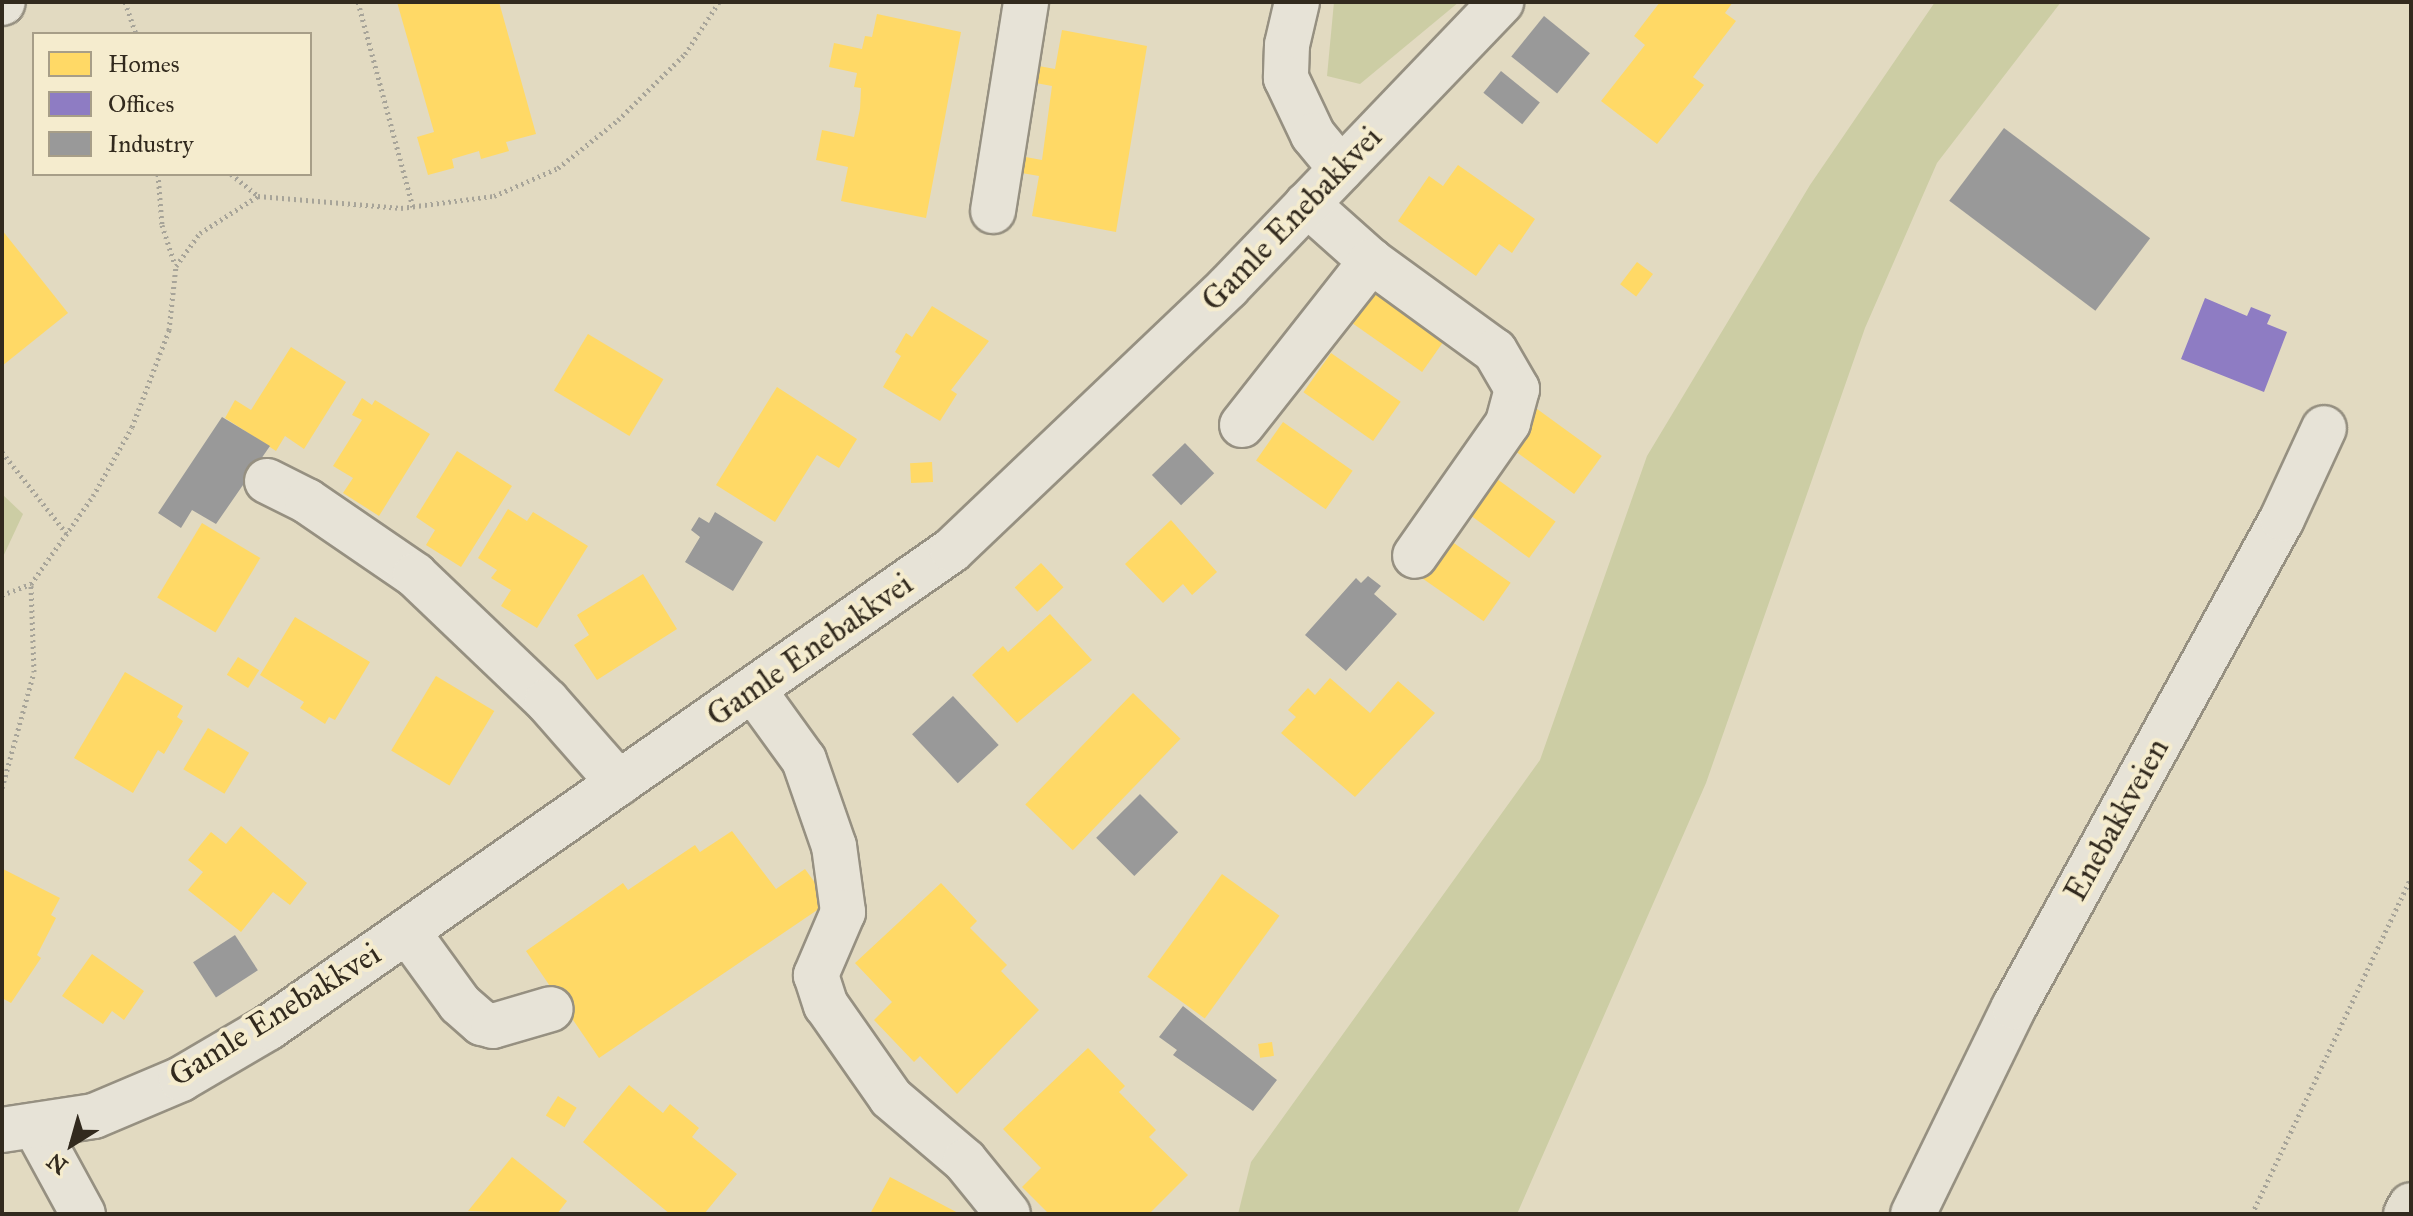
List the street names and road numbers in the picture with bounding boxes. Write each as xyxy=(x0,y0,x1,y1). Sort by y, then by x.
street label: Gamle Enebakkvei xyxy=(1194,119,1390,319)
street label: Gamle Enebakkvei xyxy=(700,565,920,735)
street label: Enebakkveien xyxy=(2057,732,2177,908)
street label: Gamle Enebakkvei xyxy=(162,935,388,1095)

